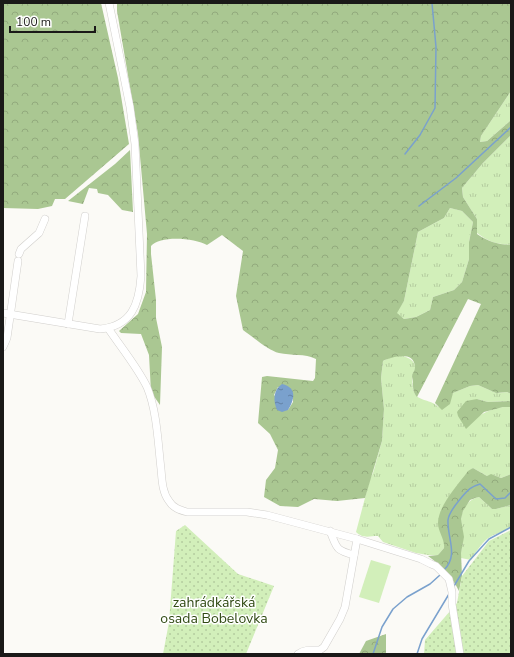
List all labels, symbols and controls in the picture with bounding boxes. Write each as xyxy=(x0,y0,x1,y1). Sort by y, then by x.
scale bar xyxy=(10,8,95,34)
text: 100 m xyxy=(16,14,51,30)
park label: zahrádkářská osada Bobelovka xyxy=(160,593,268,628)

